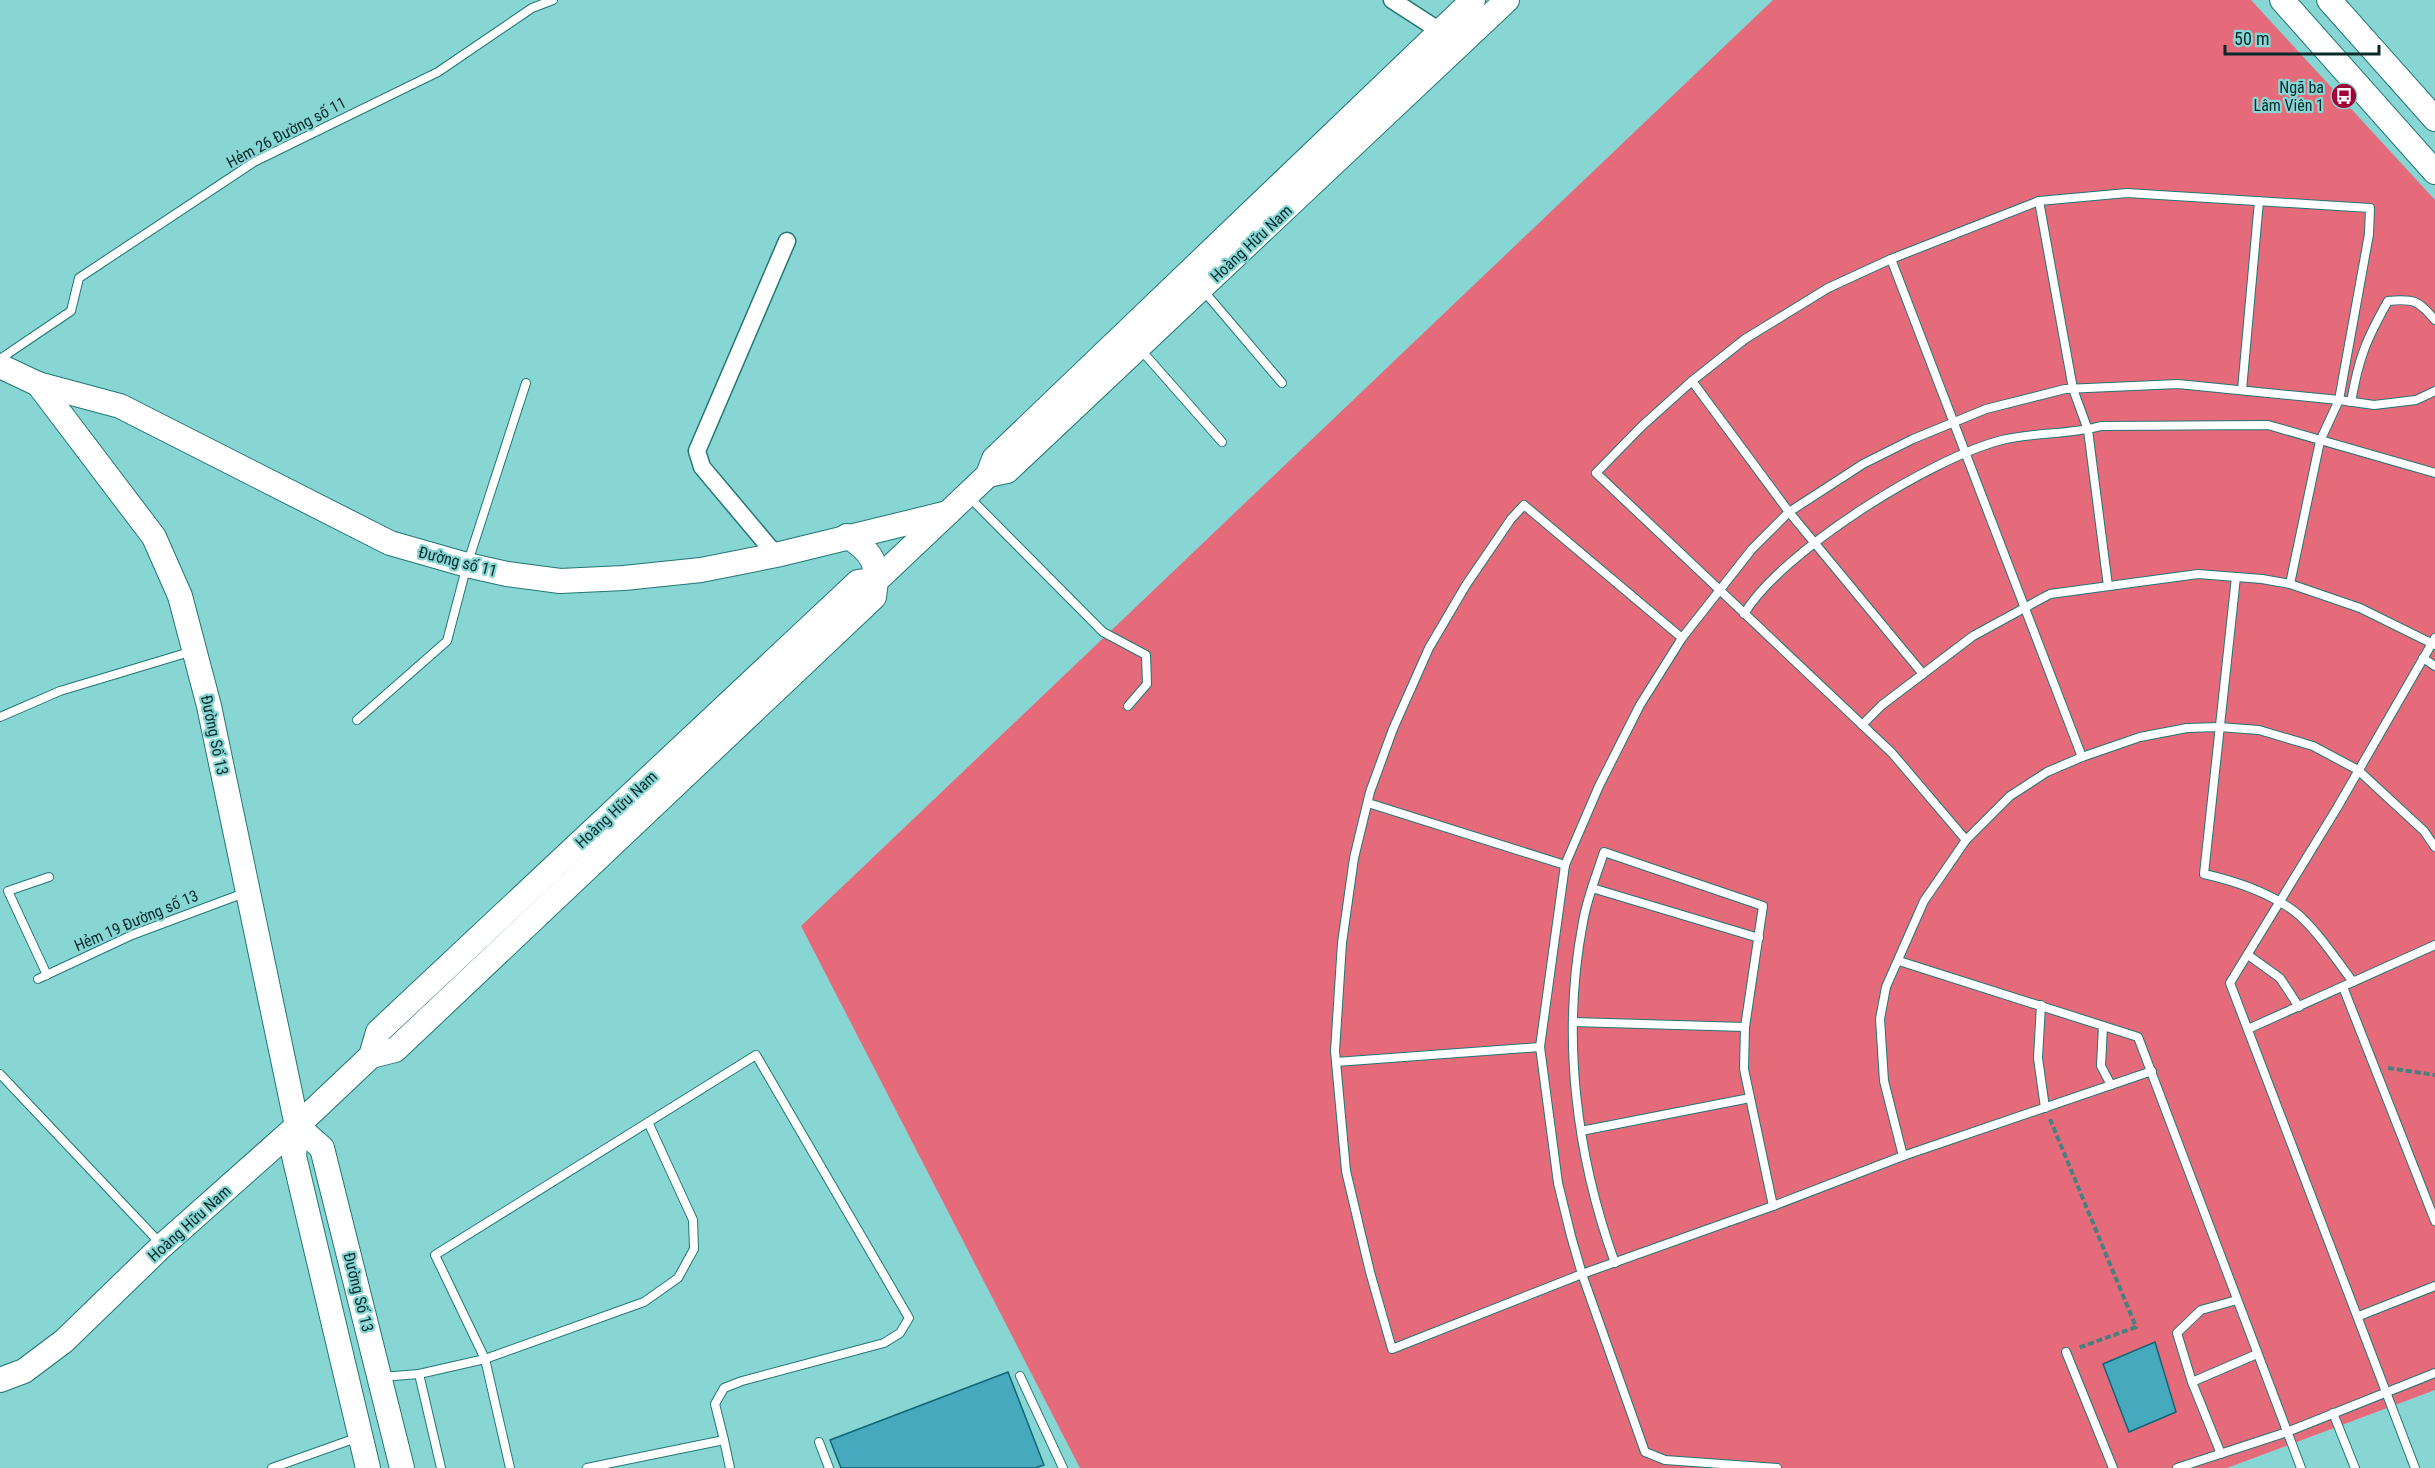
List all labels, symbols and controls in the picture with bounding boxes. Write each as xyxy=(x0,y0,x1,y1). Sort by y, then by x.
scale bar xyxy=(2225,18,2380,56)
text: 50 m xyxy=(2234,28,2269,49)
place label: Ngã ba Lâm Viên 1 xyxy=(2254,78,2324,115)
bus stop icon: Ngã ba Lâm Viên 1 xyxy=(2329,81,2359,111)
street label: Hẻm 26 Đường số 11 xyxy=(223,93,349,172)
street label: Hoàng Hữu Nam xyxy=(1207,201,1296,286)
street label: Đường số 11 xyxy=(417,543,499,580)
street label: Đường Số 13 xyxy=(197,693,232,777)
street label: Hoàng Hữu Nam xyxy=(572,767,661,852)
street label: Hẻm 19 Đường số 13 xyxy=(71,886,201,955)
street label: Hoàng Hữu Nam xyxy=(144,1181,235,1265)
street label: Đường Số 13 xyxy=(339,1250,378,1334)

